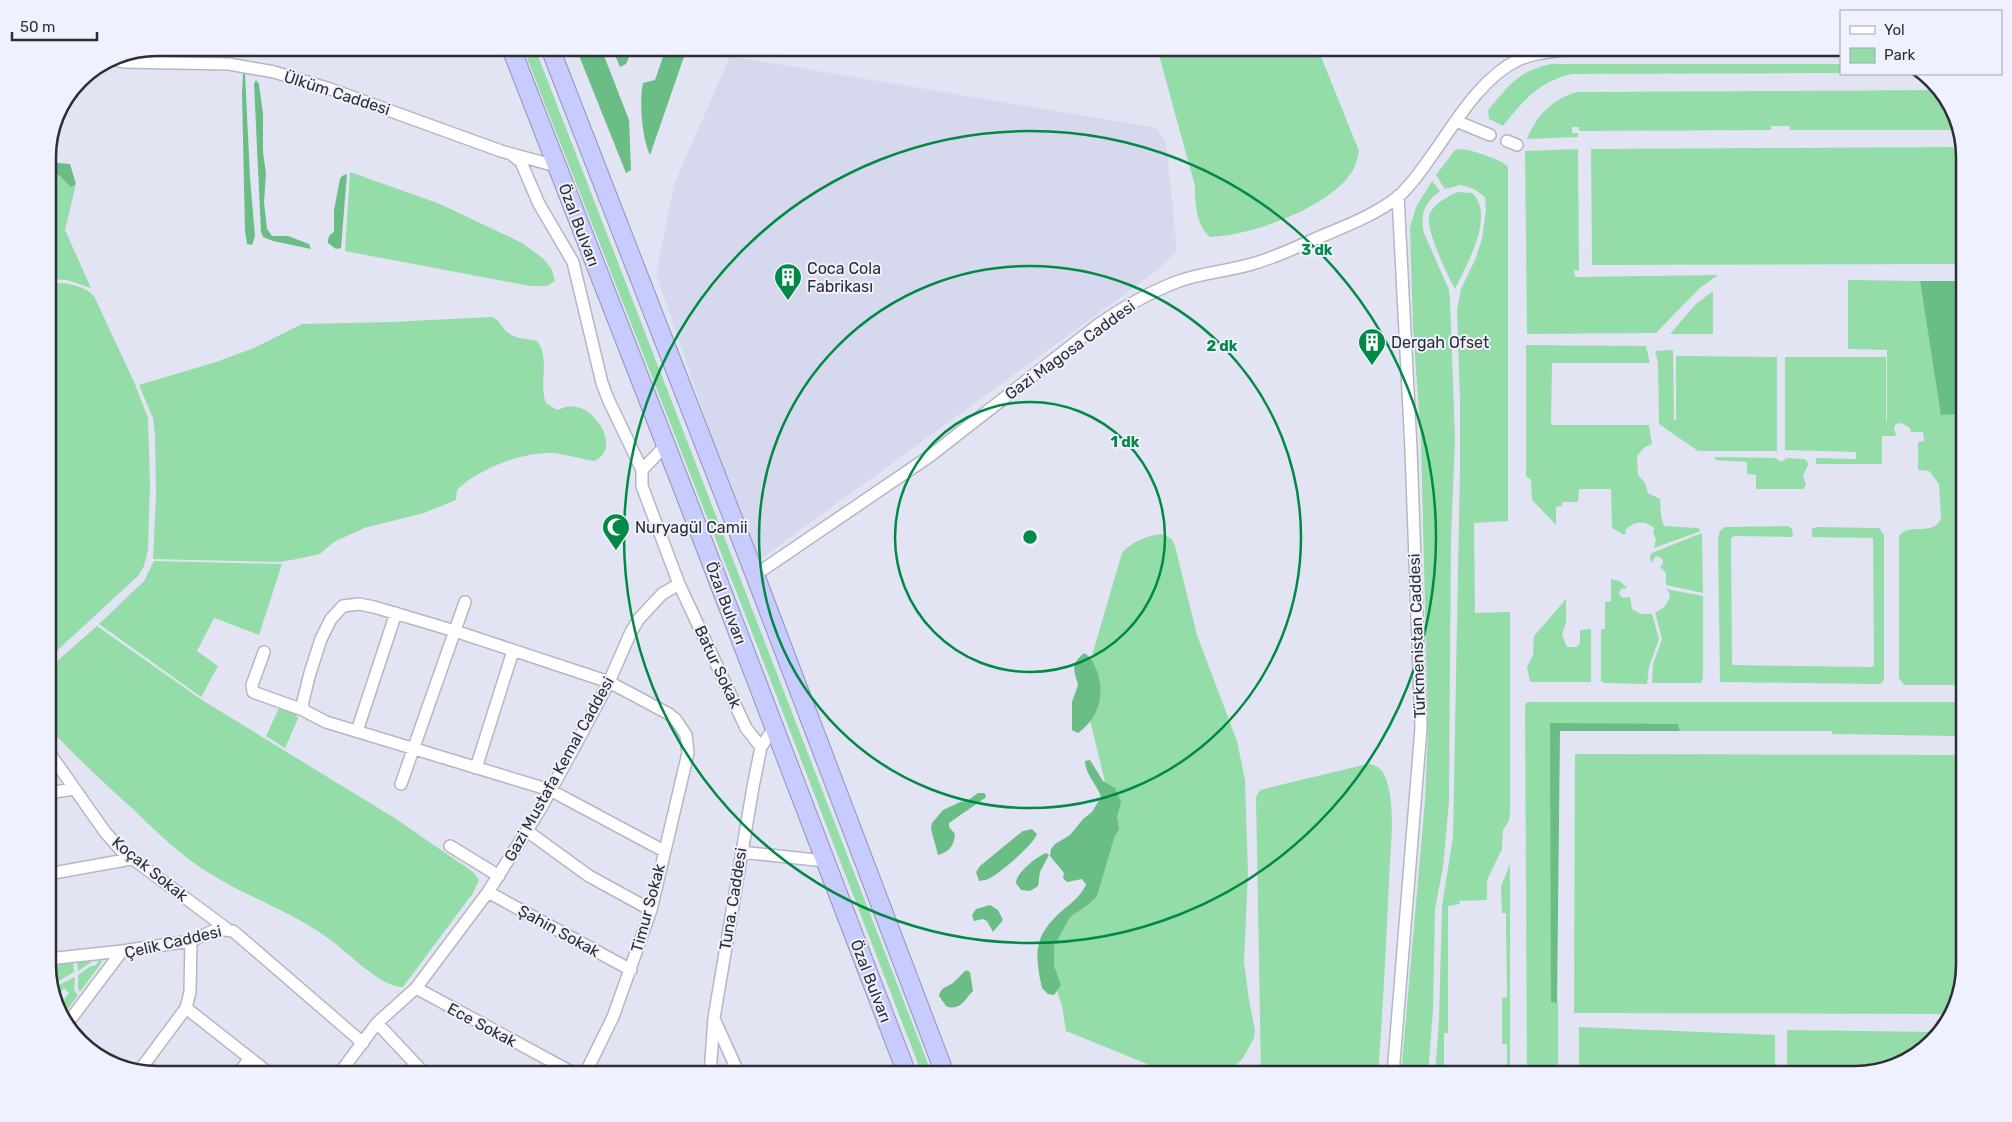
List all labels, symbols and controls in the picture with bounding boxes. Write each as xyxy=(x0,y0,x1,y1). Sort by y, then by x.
scale bar xyxy=(12,10,98,42)
legend xyxy=(1840,10,2002,75)
text: 50 m xyxy=(20,18,55,36)
text: Yol xyxy=(1884,21,1905,39)
text: Park xyxy=(1884,46,1915,64)
street label: Ülküm Caddesi xyxy=(281,67,393,119)
street label: Özal Bulvarı xyxy=(555,181,603,269)
text: 3 dk xyxy=(1301,241,1333,259)
place label: Coca Cola Fabrikası xyxy=(807,259,881,296)
building icon: Coca Cola Fabrikası xyxy=(773,262,803,301)
street label: Gazi Magosa Caddesi xyxy=(1001,296,1139,404)
building icon: Dergah Ofset xyxy=(1357,327,1387,366)
place label: Dergah Ofset xyxy=(1391,333,1489,352)
text: 2 dk xyxy=(1206,337,1238,355)
text: 1 dk xyxy=(1111,433,1140,451)
mosque icon: Nuryagül Camii xyxy=(601,512,631,551)
place label: Nuryagül Camii xyxy=(635,518,748,537)
centre of rings xyxy=(1021,528,1039,546)
street label: Türkmenistan Caddesi xyxy=(1405,553,1429,719)
street label: Özal Bulvarı xyxy=(702,559,750,647)
street label: Batur Sokak xyxy=(691,623,746,712)
street label: Gazi Mustafa Kemal Caddesi xyxy=(500,673,618,865)
street label: Koçak Sokak xyxy=(108,833,192,906)
street label: Tuna. Caddesi xyxy=(716,846,750,952)
street label: Timur Sokak xyxy=(627,861,669,954)
street label: Şahin Sokak xyxy=(515,901,604,962)
street label: Çelik Caddesi xyxy=(123,922,223,962)
street label: Özal Bulvarı xyxy=(847,937,895,1025)
street label: Ece Sokak xyxy=(444,999,521,1051)

